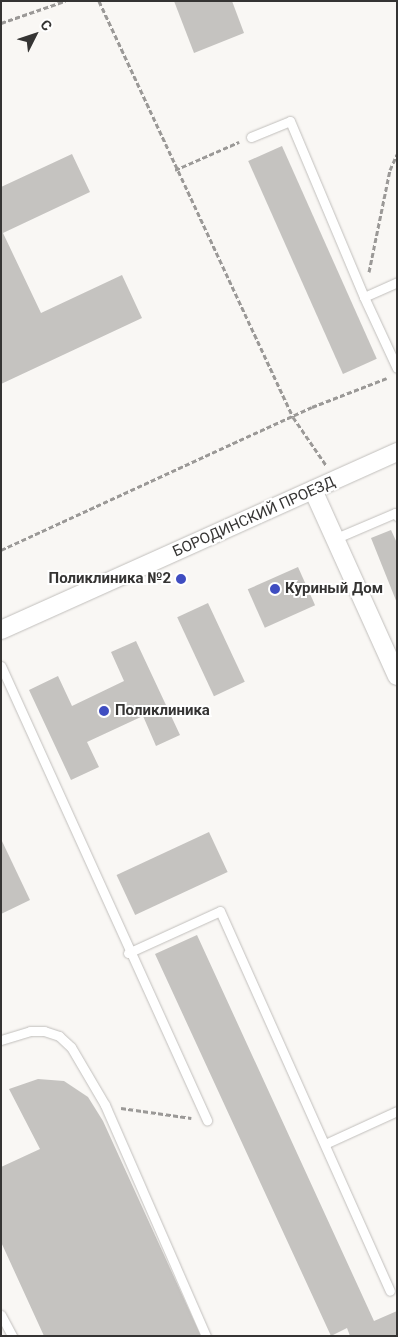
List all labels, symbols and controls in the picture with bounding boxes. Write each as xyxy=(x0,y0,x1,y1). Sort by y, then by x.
north arrow xyxy=(10,10,60,60)
text: С xyxy=(37,16,55,34)
street label: БОРОДИНСКИЙ ПРОЕЗД xyxy=(170,473,338,561)
place label: Поликлиника №2 xyxy=(49,570,171,588)
marker: Поликлиника №2 xyxy=(175,573,187,585)
place label: Куриный Дом xyxy=(285,580,383,598)
marker: Куриный Дом xyxy=(269,583,281,595)
place label: Поликлиника xyxy=(115,702,210,720)
marker: Поликлиника xyxy=(97,704,111,718)

